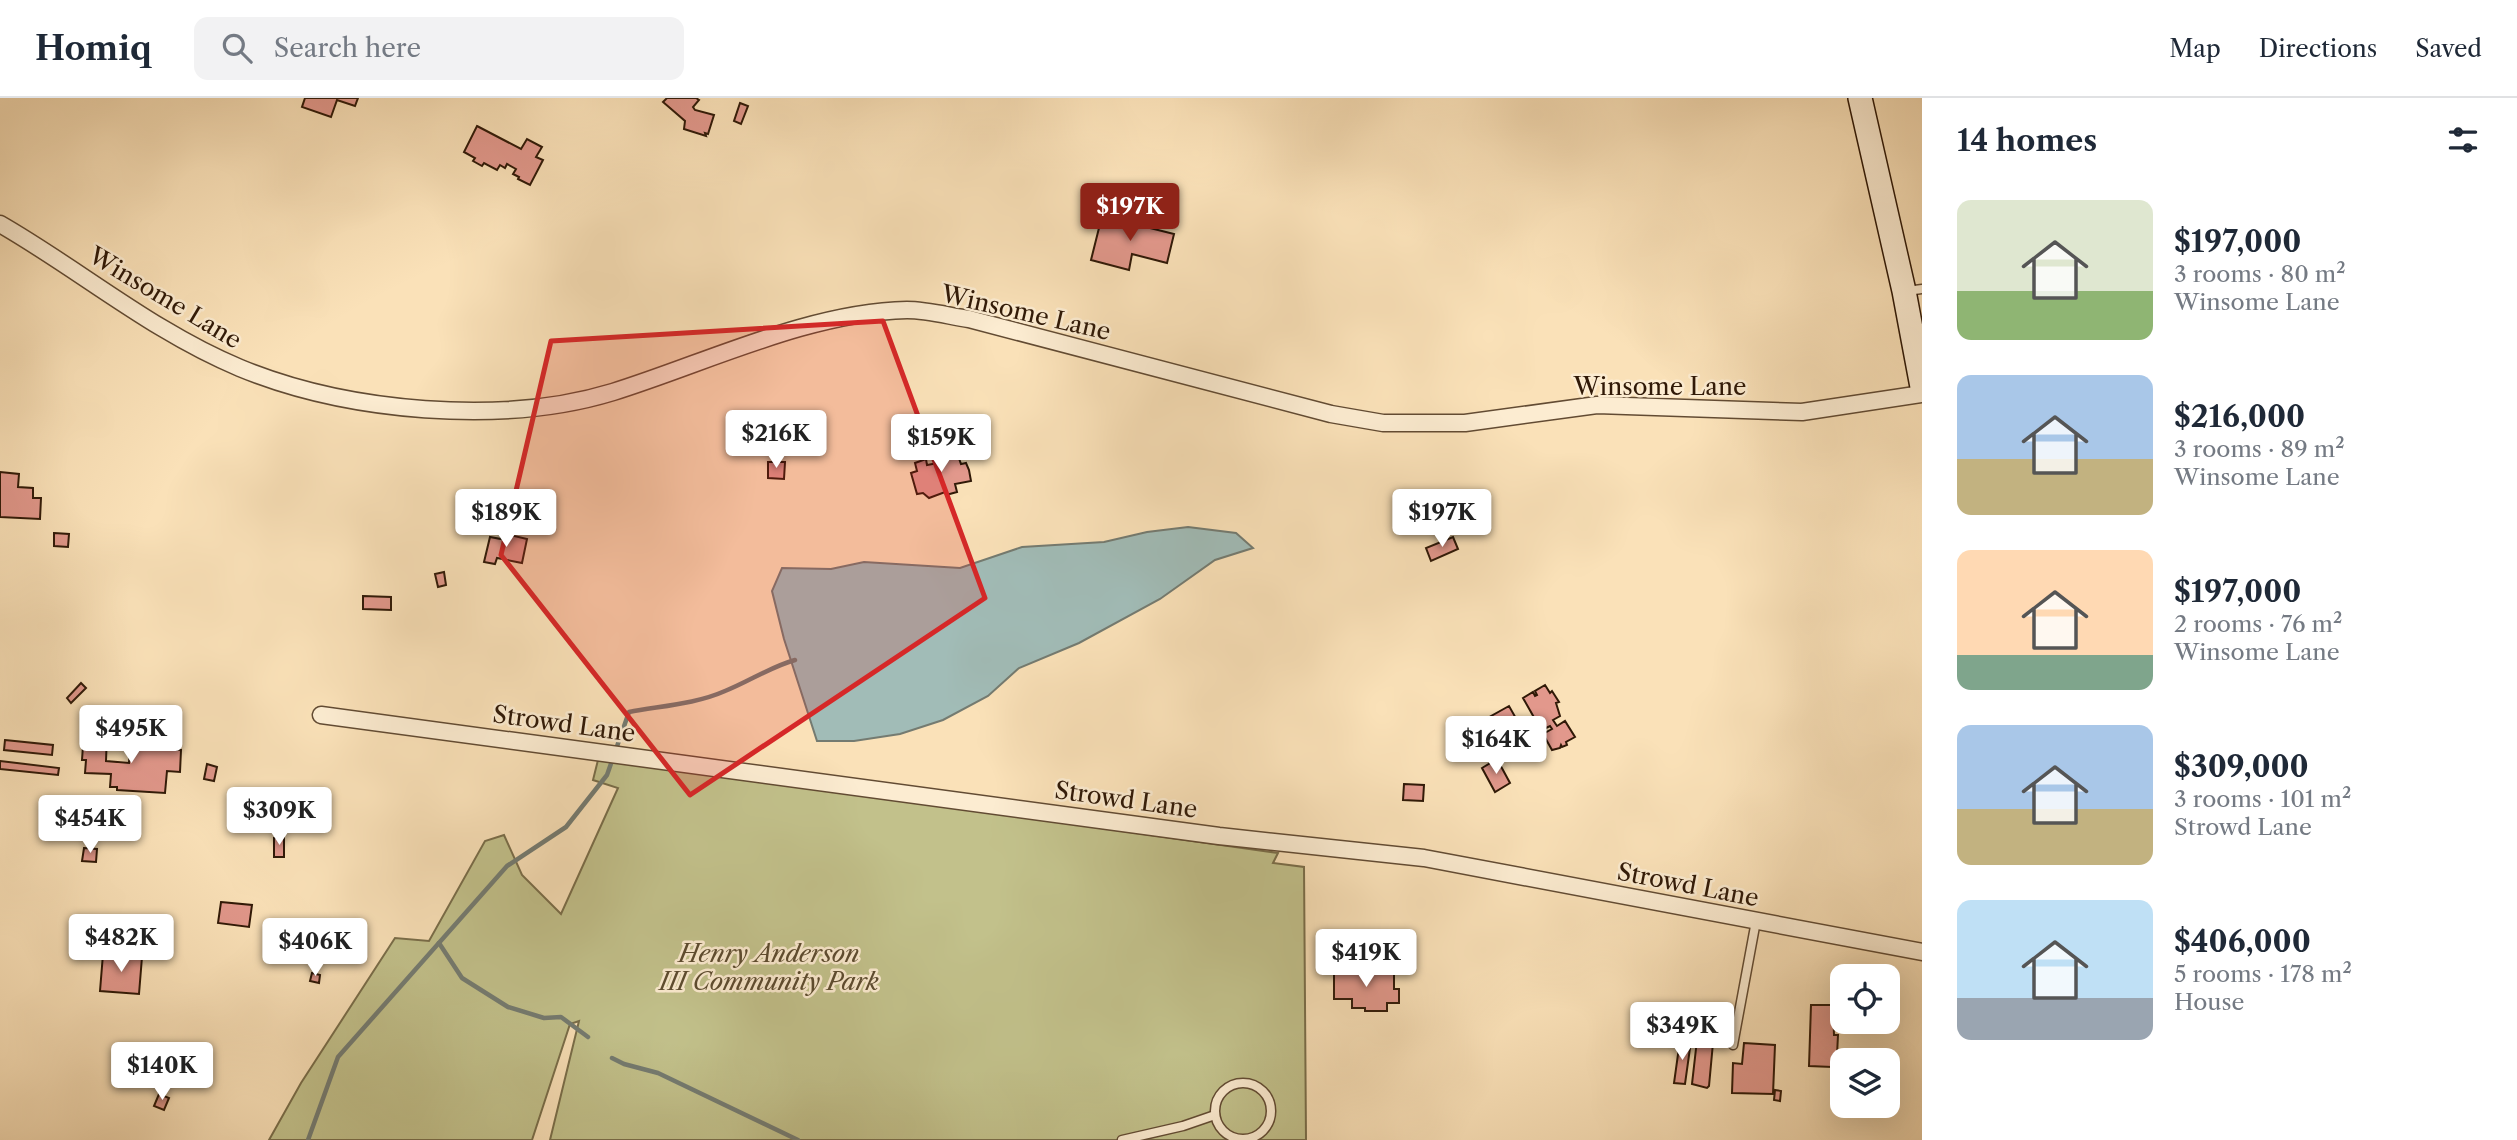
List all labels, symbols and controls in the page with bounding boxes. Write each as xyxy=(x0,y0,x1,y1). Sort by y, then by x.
search box xyxy=(194,17,684,80)
text: Homiq xyxy=(35,28,152,69)
icon: search xyxy=(218,29,256,67)
text: Search here xyxy=(274,32,421,64)
text: Map xyxy=(2169,34,2221,63)
text: Directions xyxy=(2259,34,2377,63)
text: Saved xyxy=(2415,34,2482,63)
icon: filters xyxy=(2444,121,2482,159)
text: 14 homes xyxy=(1957,122,2097,159)
pin: $197K xyxy=(1081,184,1179,243)
text: $197K xyxy=(1096,192,1164,220)
text: $197,000 xyxy=(2174,223,2301,260)
icon: home xyxy=(2013,228,2097,312)
street label: Winsome Lane xyxy=(83,240,247,354)
text: 3 rooms · 80 m² xyxy=(2174,260,2346,288)
street label: Winsome Lane xyxy=(938,279,1114,346)
text: Winsome Lane xyxy=(2174,288,2340,316)
street label: Winsome Lane xyxy=(1573,372,1746,401)
text: $216,000 xyxy=(2174,398,2305,435)
icon: home xyxy=(2013,403,2097,487)
pin: $216K xyxy=(727,410,825,470)
pin: $159K xyxy=(892,414,990,474)
text: $216K xyxy=(742,419,810,447)
text: $159K xyxy=(907,423,975,451)
text: 3 rooms · 89 m² xyxy=(2174,435,2345,463)
text: Winsome Lane xyxy=(2174,463,2340,491)
pin: $189K xyxy=(457,490,555,549)
pin: $197K xyxy=(1393,490,1491,549)
text: $189K xyxy=(471,498,541,526)
text: $197K xyxy=(1408,498,1476,526)
text: $197,000 xyxy=(2174,573,2301,610)
icon: home xyxy=(2013,578,2097,662)
text: 2 rooms · 76 m² xyxy=(2174,610,2342,638)
text: Winsome Lane xyxy=(2174,638,2340,666)
street label: Strowd Lane xyxy=(491,699,637,748)
pin: $495K xyxy=(82,706,180,765)
text: $495K xyxy=(95,714,167,742)
pin: $164K xyxy=(1447,716,1545,776)
text: $164K xyxy=(1462,725,1530,753)
text: $309,000 xyxy=(2174,748,2309,785)
icon: home xyxy=(2013,753,2097,837)
street label: Strowd Lane xyxy=(1053,775,1199,824)
text: 3 rooms · 101 m² xyxy=(2174,785,2351,813)
pin: $309K xyxy=(230,788,328,847)
pin: $454K xyxy=(41,796,139,855)
text: $309K xyxy=(243,796,315,824)
text: $454K xyxy=(54,804,126,832)
text: Strowd Lane xyxy=(2174,813,2312,841)
street label: Strowd Lane xyxy=(1615,857,1761,912)
pin: $482K xyxy=(72,914,170,974)
pin: $406K xyxy=(266,918,364,978)
text: $482K xyxy=(85,923,157,951)
text: $406,000 xyxy=(2174,923,2311,960)
text: $406K xyxy=(278,927,352,955)
icon: home xyxy=(2013,928,2097,1012)
pin: $419K xyxy=(1317,930,1415,989)
text: $419K xyxy=(1332,938,1400,966)
park label: Henry Anderson III Community Park xyxy=(657,939,879,996)
text: 5 rooms · 178 m² xyxy=(2174,960,2352,988)
map controls xyxy=(1830,964,1900,1118)
button: locate xyxy=(1830,964,1900,1034)
text: House xyxy=(2174,988,2244,1016)
pin: $349K xyxy=(1633,1002,1731,1062)
text: $349K xyxy=(1646,1011,1718,1039)
pin: $140K xyxy=(113,1042,211,1102)
button: layers xyxy=(1830,1048,1900,1118)
text: $140K xyxy=(127,1051,197,1079)

